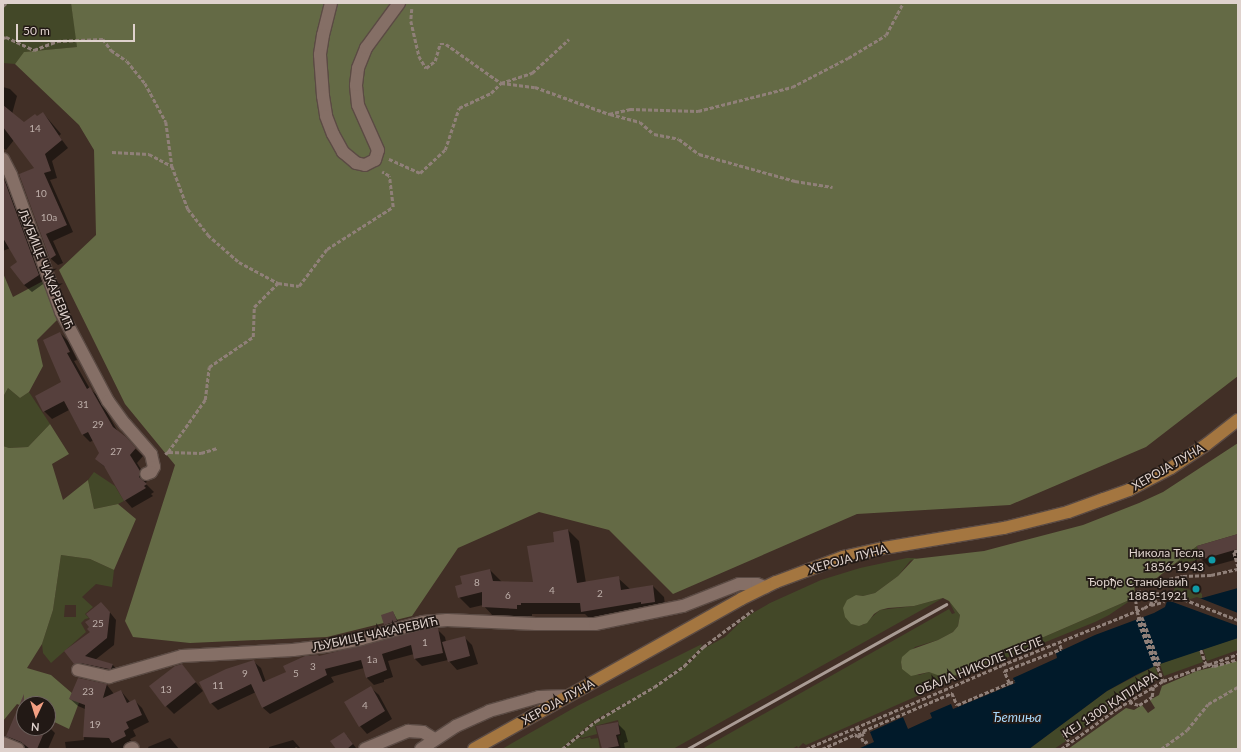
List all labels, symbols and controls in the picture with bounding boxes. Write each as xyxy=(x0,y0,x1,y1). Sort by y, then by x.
scale bar xyxy=(18,16,137,42)
text: 50 m xyxy=(23,23,50,38)
house number: 14 xyxy=(29,123,41,135)
house number: 10 xyxy=(35,188,47,200)
street label: ЉУБИЦЕ ЧАКАРЕВИЋ xyxy=(15,207,77,331)
house number: 10a xyxy=(41,212,57,224)
house number: 31 xyxy=(77,399,89,411)
house number: 29 xyxy=(92,419,104,431)
street label: ХЕРОЈА ЛУНА xyxy=(1129,441,1207,493)
house number: 27 xyxy=(110,446,122,458)
street label: ХЕРОЈА ЛУНА xyxy=(807,542,889,576)
place label: Никола Тесла 1856-1943 xyxy=(1129,546,1204,574)
marker: Никола Тесла 1856-1943 xyxy=(1207,555,1217,565)
place label: Ђорђе Станојевић 1885-1921 xyxy=(1088,575,1188,603)
house number: 8 xyxy=(474,577,480,589)
marker: Ђорђе Станојевић 1885-1921 xyxy=(1191,584,1201,594)
house number: 4 xyxy=(549,585,555,597)
house number: 2 xyxy=(597,588,603,600)
house number: 6 xyxy=(505,590,511,602)
street label: ЉУБИЦЕ ЧАКАРЕВИЋ xyxy=(311,614,439,654)
house number: 25 xyxy=(92,618,104,630)
street label: ОБАЛА НИКОЛЕ ТЕСЛЕ xyxy=(913,634,1045,698)
house number: 1 xyxy=(422,637,428,649)
house number: 1a xyxy=(367,654,377,666)
house number: 3 xyxy=(310,661,316,673)
house number: 9 xyxy=(242,668,248,680)
house number: 5 xyxy=(293,668,299,680)
street label: КЕЈ 1300 КАПЛАРА xyxy=(1060,669,1160,741)
street label: ХЕРОЈА ЛУНА xyxy=(519,676,597,728)
house number: 11 xyxy=(212,680,224,692)
house number: 13 xyxy=(160,684,172,696)
house number: 23 xyxy=(82,686,94,698)
north arrow xyxy=(16,696,56,736)
house number: 4 xyxy=(362,700,368,712)
water label: Ђетиња xyxy=(993,709,1041,725)
house number: 19 xyxy=(89,719,101,731)
text: N xyxy=(31,721,40,734)

